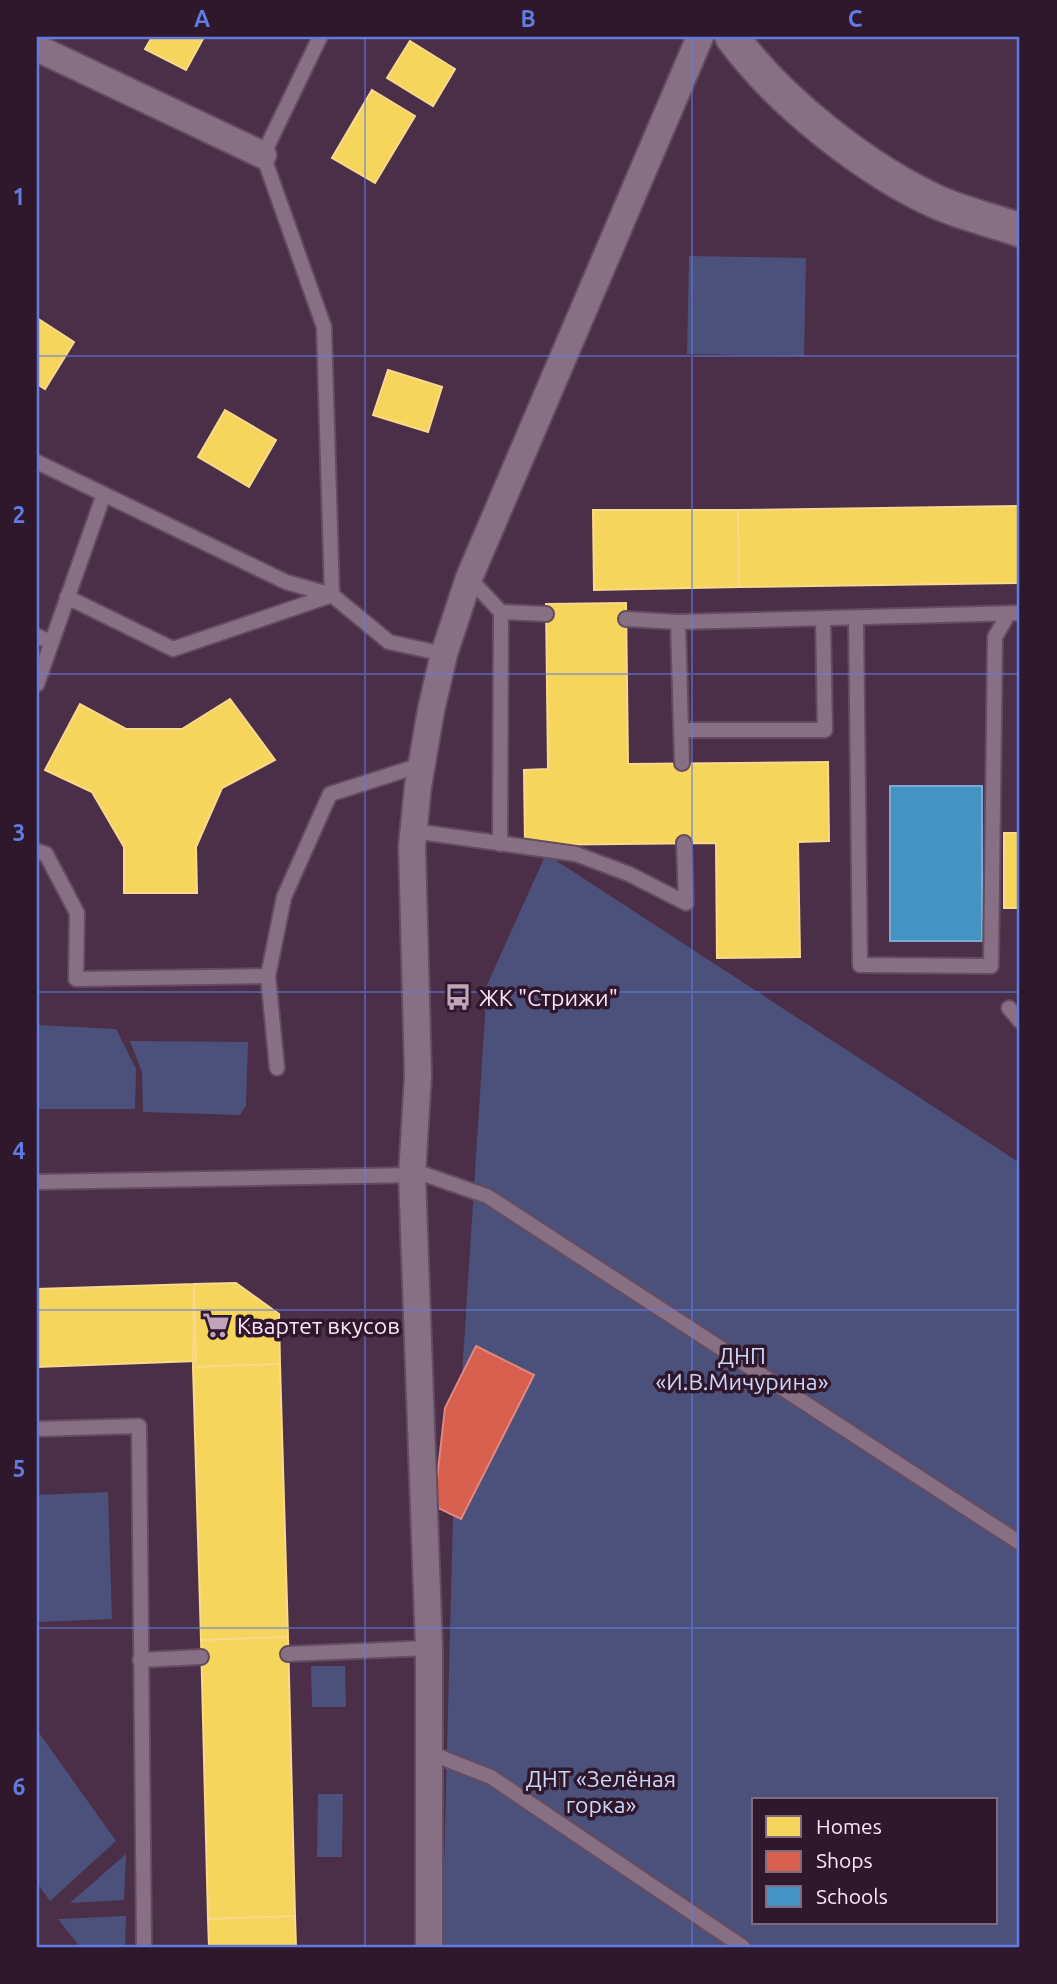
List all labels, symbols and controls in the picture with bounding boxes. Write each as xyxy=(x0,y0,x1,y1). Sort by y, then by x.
text: A xyxy=(194,6,210,31)
text: B xyxy=(520,6,536,31)
text: C xyxy=(848,6,863,31)
text: 1 xyxy=(13,184,25,209)
text: 2 xyxy=(13,502,25,527)
text: 3 xyxy=(13,820,25,845)
bus stop icon: ЖК "Стрижи" xyxy=(443,982,473,1012)
place label: ЖК "Стрижи" xyxy=(479,985,618,1010)
text: 4 xyxy=(13,1138,26,1163)
supermarket icon: Квартет вкусов xyxy=(201,1310,231,1340)
place label: Квартет вкусов xyxy=(237,1313,400,1338)
park label: ДНП «И.В.Мичурина» xyxy=(656,1343,828,1394)
text: 5 xyxy=(13,1456,25,1481)
park label: ДНТ «Зелёная горка» xyxy=(526,1766,676,1817)
text: 6 xyxy=(13,1774,26,1799)
legend xyxy=(752,1798,998,1924)
text: Homes xyxy=(816,1814,882,1838)
text: Shops xyxy=(816,1848,873,1872)
text: Schools xyxy=(816,1884,888,1908)

